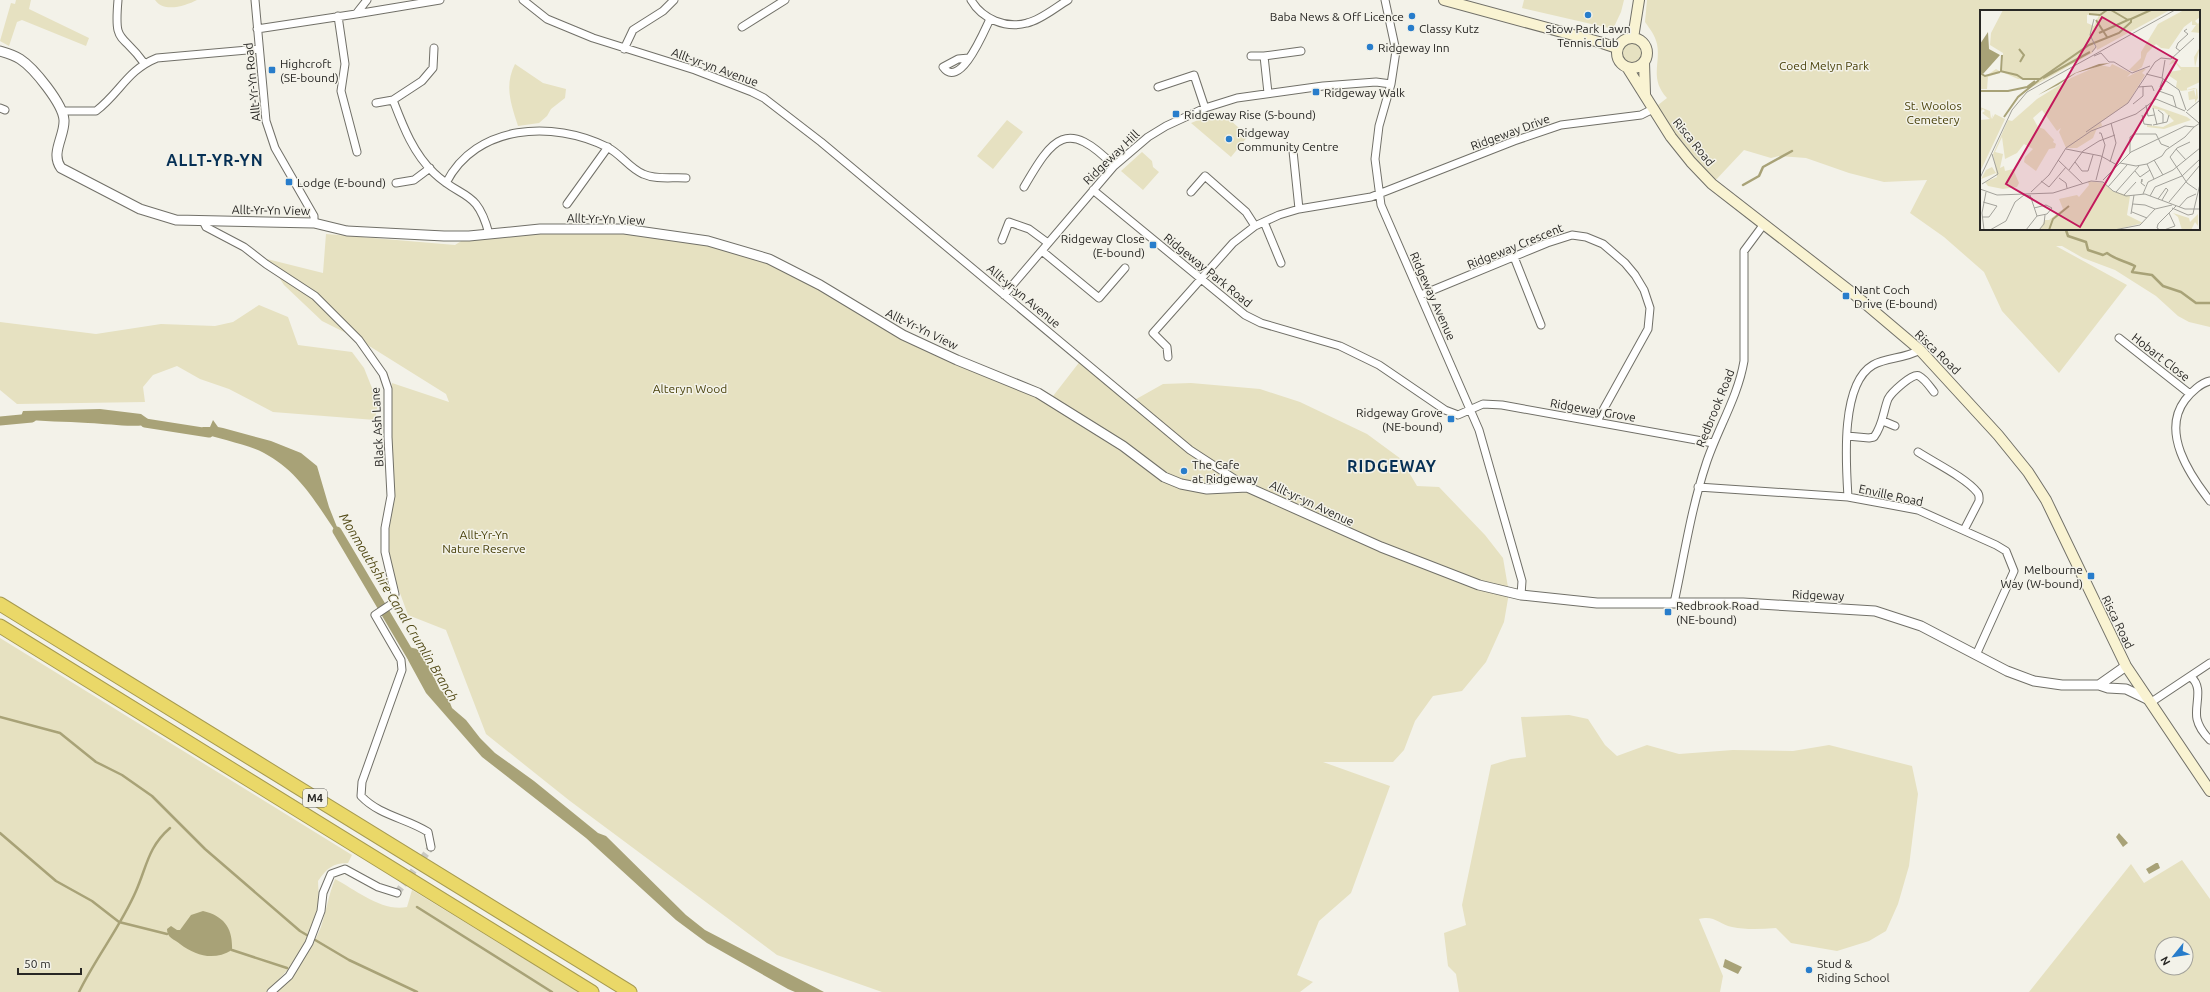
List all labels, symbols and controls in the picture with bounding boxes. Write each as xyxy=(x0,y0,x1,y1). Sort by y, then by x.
place label: Baba News & Off Licence xyxy=(1270,10,1404,23)
marker: Stow Park Lawn Tennis Club xyxy=(1583,10,1593,20)
inset map xyxy=(1980,10,2200,230)
marker: Baba News & Off Licence xyxy=(1407,11,1417,21)
place label: Classy Kutz xyxy=(1419,22,1479,35)
place label: Stow Park Lawn Tennis Club xyxy=(1545,22,1631,49)
marker: Classy Kutz xyxy=(1406,23,1416,33)
place label: Ridgeway Inn xyxy=(1378,41,1450,54)
street label: Allt-Yr-Yn Road xyxy=(241,42,263,122)
marker: Ridgeway Inn xyxy=(1365,42,1375,52)
street label: Allt-yr-yn Avenue xyxy=(670,45,760,89)
place label: Highcroft (SE-bound) xyxy=(280,57,339,85)
park label: Coed Melyn Park xyxy=(1779,59,1869,72)
marker: Highcroft (SE-bound) xyxy=(267,65,277,75)
place label: Ridgeway Walk xyxy=(1324,86,1405,99)
marker: Ridgeway Walk xyxy=(1311,87,1321,97)
park label: St. Woolos Cemetery xyxy=(1904,99,1962,126)
place label: Ridgeway Rise (S-bound) xyxy=(1184,108,1316,122)
marker: Ridgeway Rise (S-bound) xyxy=(1171,109,1181,119)
street label: Ridgeway Drive xyxy=(1469,112,1551,152)
street label: Risca Road xyxy=(1671,115,1717,169)
place label: Ridgeway Community Centre xyxy=(1237,126,1339,153)
street label: Ridgeway Hill xyxy=(1080,127,1142,187)
marker: Ridgeway Community Centre xyxy=(1224,134,1234,144)
district label: ALLT-YR-YN xyxy=(166,151,264,169)
place label: Lodge (E-bound) xyxy=(297,176,386,190)
marker: Lodge (E-bound) xyxy=(284,177,294,187)
street label: Allt-Yr-Yn View xyxy=(232,203,311,217)
street label: Allt-Yr-Yn View xyxy=(567,211,646,227)
street label: Ridgeway Crescent xyxy=(1465,221,1565,271)
street label: Ridgeway Park Road xyxy=(1161,231,1255,309)
place label: Ridgeway Close (E-bound) xyxy=(1061,232,1145,260)
marker: Ridgeway Close (E-bound) xyxy=(1148,240,1158,250)
street label: Ridgeway Avenue xyxy=(1408,250,1458,342)
street label: Allt-yr-yn Avenue xyxy=(985,262,1063,330)
place label: Nant Coch Drive (E-bound) xyxy=(1854,283,1938,311)
marker: Nant Coch Drive (E-bound) xyxy=(1841,291,1851,301)
street label: Allt-Yr-Yn View xyxy=(884,306,961,352)
street label: Risca Road xyxy=(1913,327,1963,377)
street label: Hobart Close xyxy=(2129,330,2193,384)
street label: Redbrook Road xyxy=(1693,367,1737,449)
park label: Alteryn Wood xyxy=(653,382,727,395)
street label: Black Ash Lane xyxy=(368,387,386,467)
street label: Ridgeway Grove xyxy=(1549,396,1637,424)
place label: Ridgeway Grove (NE-bound) xyxy=(1356,406,1443,434)
marker: Ridgeway Grove (NE-bound) xyxy=(1446,414,1456,424)
district label: RIDGEWAY xyxy=(1347,457,1437,475)
place label: The Cafe at Ridgeway xyxy=(1192,458,1258,485)
marker: The Cafe at Ridgeway xyxy=(1179,466,1189,476)
street label: Allt-yr-yn Avenue xyxy=(1268,478,1356,528)
street label: Enville Road xyxy=(1858,482,1924,508)
water label: Monmouthshire Canal Crumlin Branch xyxy=(337,510,461,704)
park label: Allt-Yr-Yn Nature Reserve xyxy=(442,528,526,555)
place label: Melbourne Way (W-bound) xyxy=(2001,563,2083,591)
marker: Melbourne Way (W-bound) xyxy=(2086,571,2096,581)
street label: Ridgeway xyxy=(1792,588,1845,602)
street label: Risca Road xyxy=(2100,593,2136,651)
place label: Redbrook Road (NE-bound) xyxy=(1676,599,1759,627)
marker: Redbrook Road (NE-bound) xyxy=(1663,607,1673,617)
road number: M4 xyxy=(303,789,327,807)
north arrow xyxy=(2154,936,2194,976)
scale bar xyxy=(18,950,81,976)
text: N xyxy=(2158,954,2173,968)
text: 50 m xyxy=(24,957,51,970)
place label: Stud & Riding School xyxy=(1817,957,1890,984)
marker: Stud & Riding School xyxy=(1804,965,1814,975)

